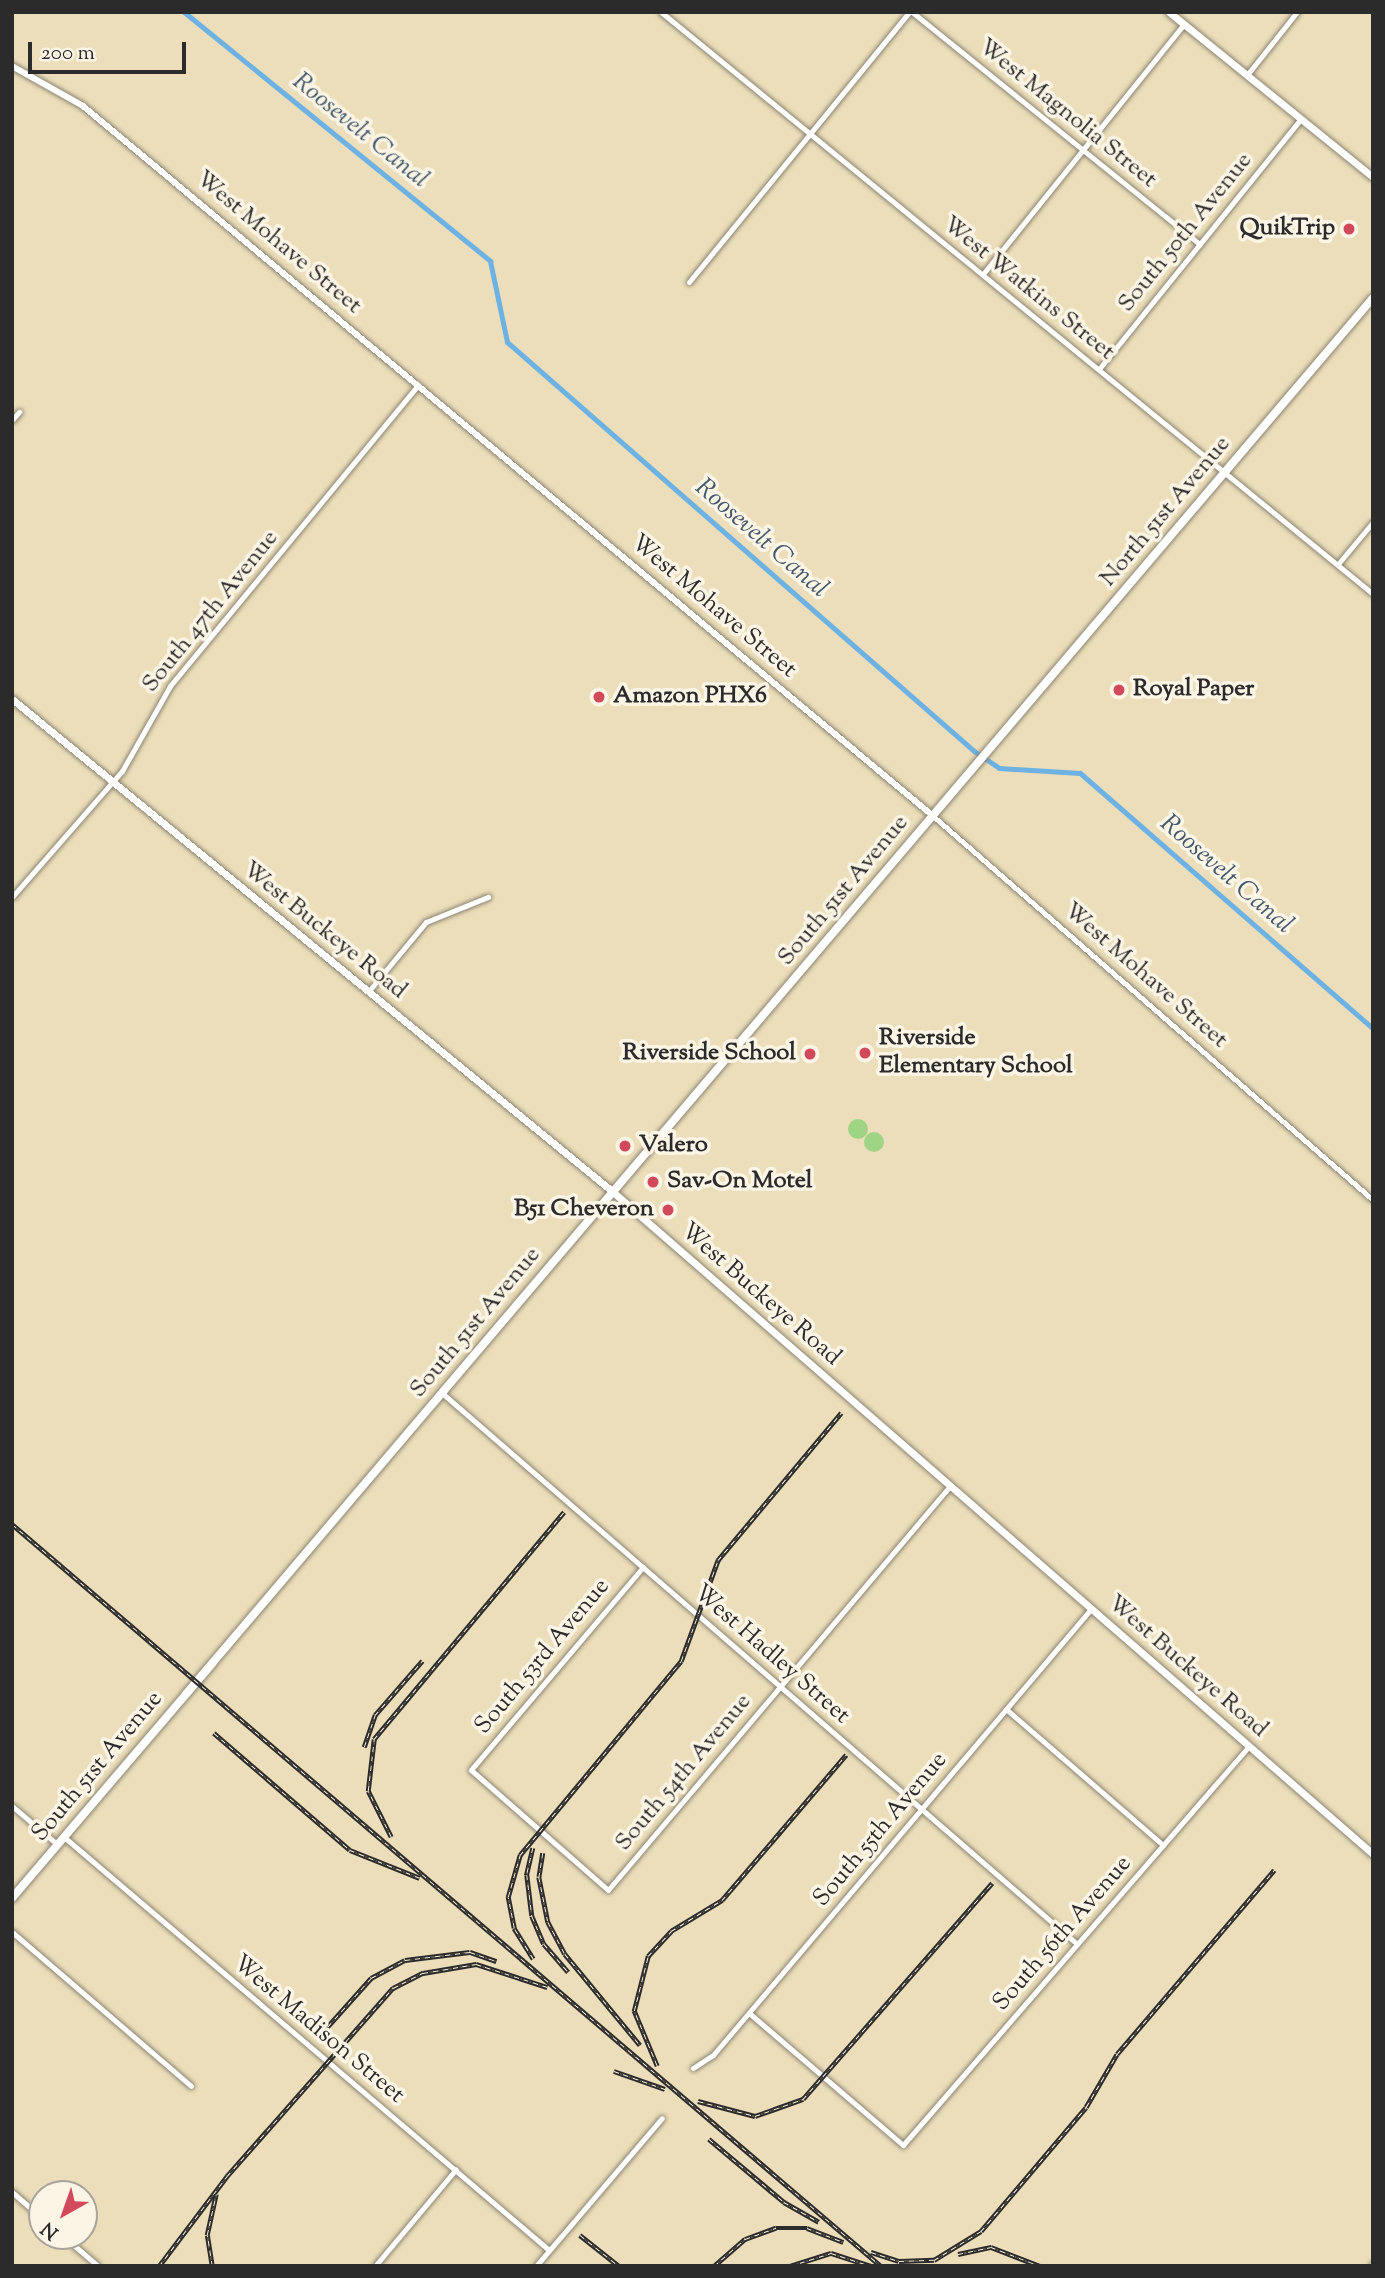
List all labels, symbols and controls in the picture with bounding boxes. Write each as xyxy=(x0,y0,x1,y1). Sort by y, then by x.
scale bar xyxy=(32,28,189,72)
street label: West Magnolia Street xyxy=(972,33,1162,195)
text: 200 m xyxy=(41,39,95,69)
water label: Roosevelt Canal xyxy=(286,67,434,195)
street label: South 50th Avenue xyxy=(1113,147,1259,319)
street label: West Mohave Street xyxy=(189,165,367,321)
street label: West Watkins Street xyxy=(936,211,1120,367)
place label: QuikTrip xyxy=(1239,215,1335,243)
marker: QuikTrip xyxy=(1341,221,1357,237)
street label: North 51st Avenue xyxy=(1095,431,1237,593)
water label: Roosevelt Canal xyxy=(688,473,834,605)
street label: South 47th Avenue xyxy=(137,525,285,699)
street label: West Mohave Street xyxy=(624,529,802,685)
place label: Royal Paper xyxy=(1133,676,1254,704)
marker: Royal Paper xyxy=(1111,682,1127,698)
place label: Amazon PHX6 xyxy=(613,683,767,711)
marker: Amazon PHX6 xyxy=(591,689,607,705)
water label: Roosevelt Canal xyxy=(1153,809,1299,941)
street label: South 51st Avenue xyxy=(773,810,915,972)
street label: West Buckeye Road xyxy=(236,856,412,1006)
street label: West Mohave Street xyxy=(1057,897,1233,1055)
place label: Riverside Elementary School xyxy=(879,1025,1073,1081)
place label: Riverside School xyxy=(623,1040,796,1068)
marker: Riverside Elementary School xyxy=(857,1045,873,1061)
marker: Riverside School xyxy=(802,1046,818,1062)
place label: Valero xyxy=(639,1132,708,1160)
marker: Valero xyxy=(617,1138,633,1154)
place label: Sav-On Motel xyxy=(667,1168,812,1196)
marker: Sav-On Motel xyxy=(645,1174,661,1190)
place label: B51 Cheveron xyxy=(514,1196,654,1224)
marker: B51 Cheveron xyxy=(660,1202,676,1218)
street label: West Buckeye Road xyxy=(674,1218,846,1372)
street label: South 51st Avenue xyxy=(405,1242,547,1404)
street label: South 53rd Avenue xyxy=(470,1573,616,1741)
street label: West Hadley Street xyxy=(687,1579,855,1731)
street label: West Buckeye Road xyxy=(1101,1590,1273,1744)
street label: South 51st Avenue xyxy=(27,1686,169,1848)
street label: South 54th Avenue xyxy=(610,1689,758,1857)
street label: South 55th Avenue xyxy=(808,1747,954,1913)
street label: South 56th Avenue xyxy=(988,1850,1138,2018)
street label: West Madison Street xyxy=(226,1950,410,2110)
north arrow xyxy=(28,2180,98,2250)
text: N xyxy=(36,2215,65,2245)

